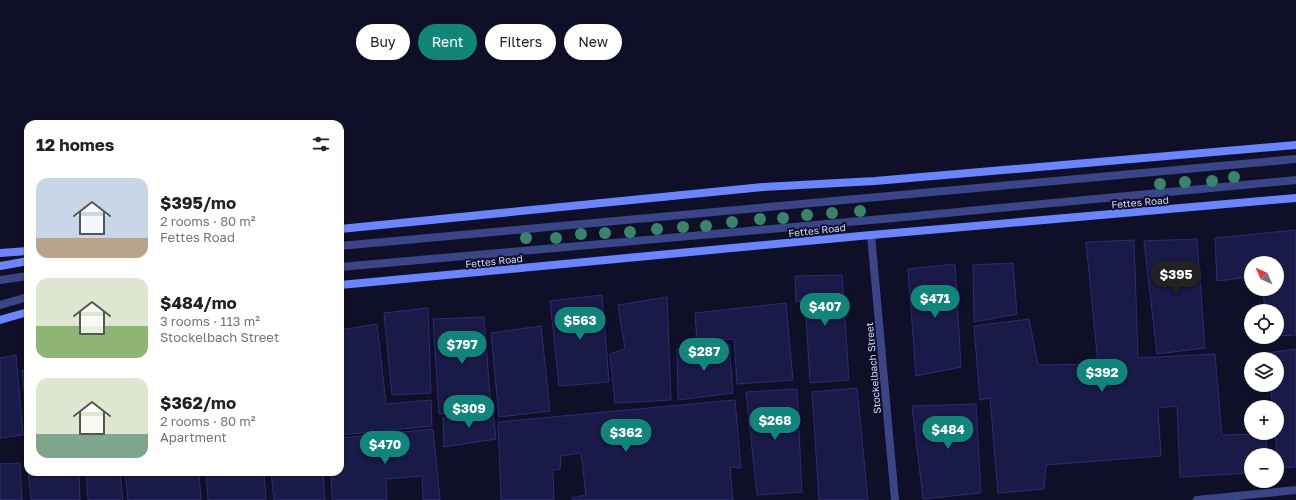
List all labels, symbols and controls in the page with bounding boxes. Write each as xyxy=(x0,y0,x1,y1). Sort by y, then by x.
chip: Buy xyxy=(356,24,410,60)
chip: Rent xyxy=(418,24,477,60)
chip: Filters xyxy=(485,24,556,60)
chip: New xyxy=(564,24,622,60)
icon: filters xyxy=(310,133,332,155)
text: 12 homes xyxy=(36,134,114,155)
text: $395/mo xyxy=(160,192,236,213)
icon: home xyxy=(68,194,116,242)
street label: Fettes Road xyxy=(1111,194,1169,210)
text: 2 rooms · 80 m² xyxy=(160,213,256,229)
street label: Fettes Road xyxy=(788,221,846,239)
text: Fettes Road xyxy=(160,229,235,245)
street label: Fettes Road xyxy=(465,252,523,270)
north arrow xyxy=(1244,256,1284,296)
map controls xyxy=(1244,256,1284,488)
pin: $395 xyxy=(1152,261,1200,295)
text: $395 xyxy=(1160,266,1192,282)
pin: $471 xyxy=(911,285,959,319)
text: $471 xyxy=(920,290,950,306)
text: $484/mo xyxy=(160,292,237,313)
pin: $407 xyxy=(801,293,849,327)
icon: home xyxy=(68,294,116,342)
text: $407 xyxy=(809,298,841,314)
button: locate xyxy=(1244,304,1284,344)
pin: $563 xyxy=(556,307,604,341)
text: $563 xyxy=(564,312,596,328)
text: 3 rooms · 113 m² xyxy=(160,313,260,329)
street label: Stockelbach Street xyxy=(863,322,883,414)
text: Stockelbach Street xyxy=(160,329,279,345)
pin: $797 xyxy=(438,331,486,365)
text: $797 xyxy=(446,336,478,352)
pin: $287 xyxy=(680,338,728,372)
text: $287 xyxy=(688,343,720,359)
button: layers xyxy=(1244,352,1284,392)
pin: $392 xyxy=(1078,359,1126,393)
text: $392 xyxy=(1086,364,1118,380)
text: $362/mo xyxy=(160,392,236,413)
icon: home xyxy=(68,394,116,442)
pin: $309 xyxy=(445,395,493,429)
text: $309 xyxy=(452,400,486,416)
button: + xyxy=(1244,400,1284,440)
pin: $268 xyxy=(751,407,799,441)
text: $268 xyxy=(758,412,792,428)
text: 2 rooms · 80 m² xyxy=(160,413,256,429)
pin: $484 xyxy=(924,416,972,450)
pin: $362 xyxy=(602,419,650,453)
text: $484 xyxy=(931,421,965,437)
text: $362 xyxy=(610,424,642,440)
text: Apartment xyxy=(160,429,227,445)
pin: $470 xyxy=(361,431,409,465)
text: $470 xyxy=(369,436,401,452)
button: − xyxy=(1244,448,1284,488)

